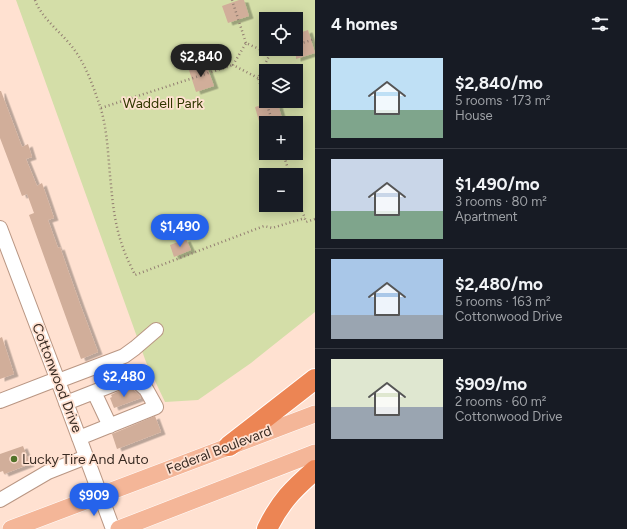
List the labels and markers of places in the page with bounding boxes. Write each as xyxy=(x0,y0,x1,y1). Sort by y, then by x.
pin: $2,840 xyxy=(168,44,234,78)
pin: $1,490 xyxy=(147,214,213,248)
pin: $2,480 xyxy=(91,364,157,398)
place label: Lucky Tire And Auto xyxy=(22,451,149,468)
marker: Lucky Tire And Auto xyxy=(9,454,19,464)
pin: $909 xyxy=(70,483,118,517)

